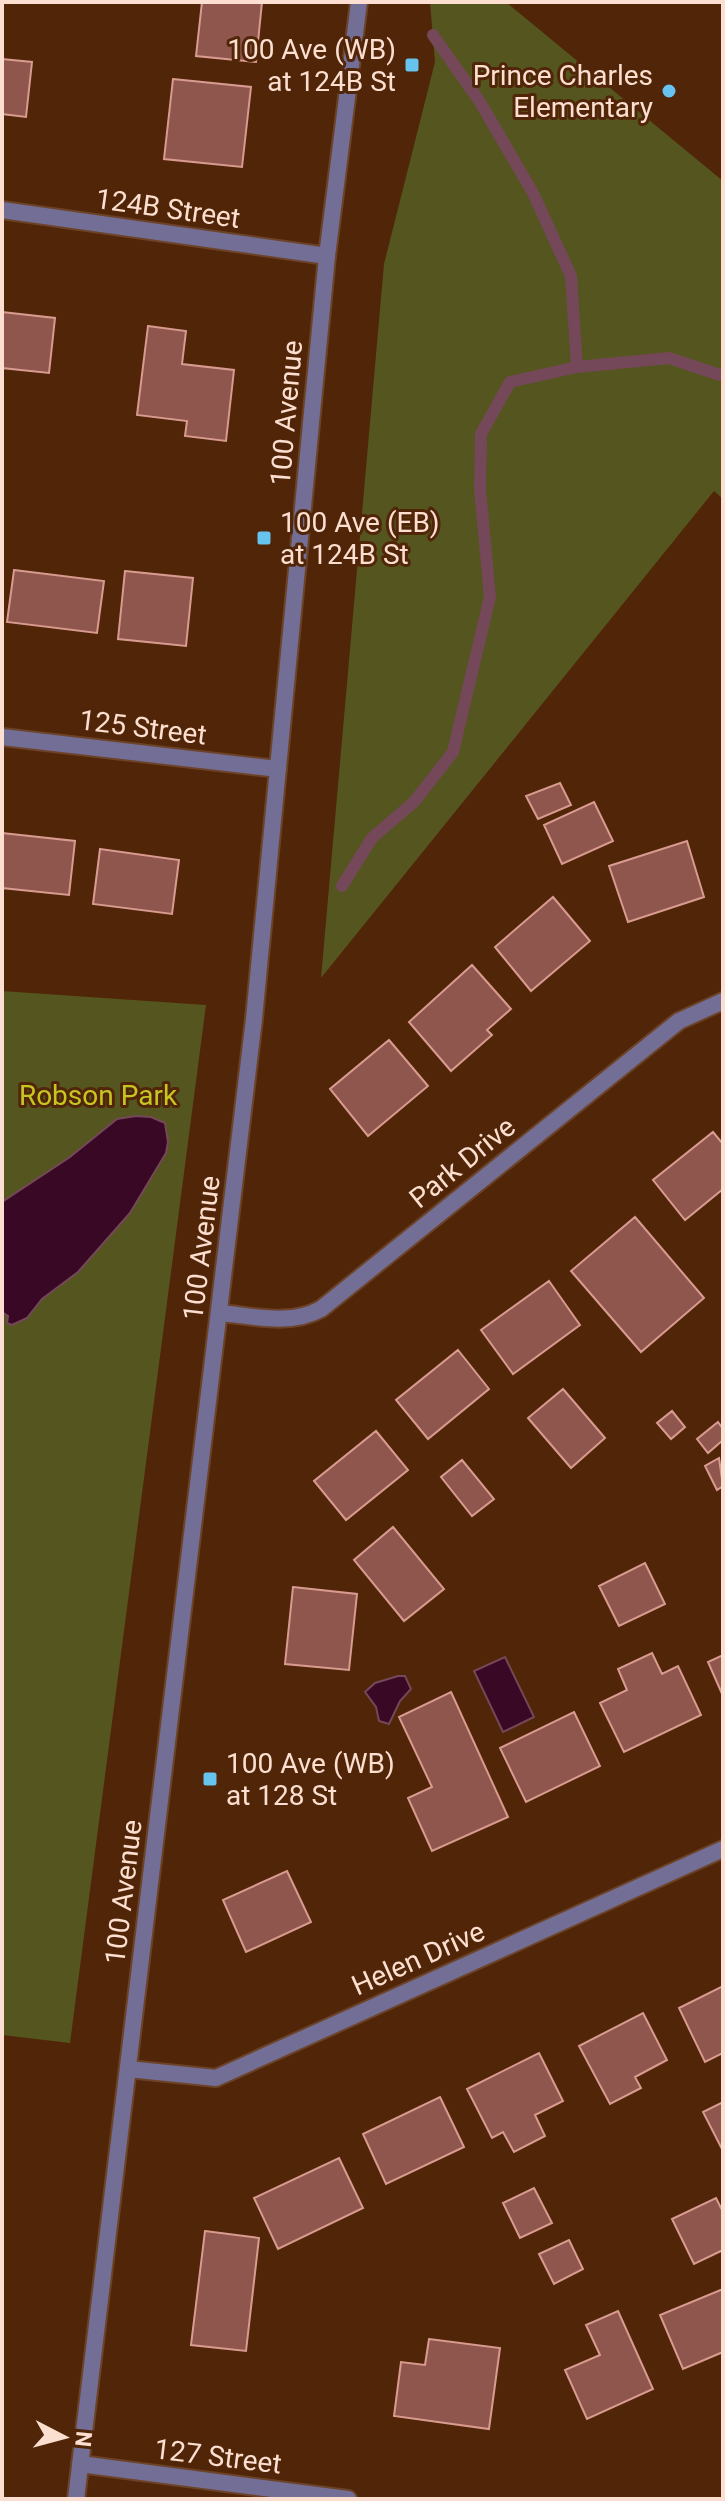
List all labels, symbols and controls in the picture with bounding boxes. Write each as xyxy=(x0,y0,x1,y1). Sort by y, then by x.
place label: 100 Ave (WB) at 124B St xyxy=(227,33,396,98)
marker: 100 Ave (WB) at 124B St xyxy=(403,56,421,74)
place label: Prince Charles Elementary xyxy=(473,59,653,124)
marker: Prince Charles Elementary xyxy=(660,82,678,100)
street label: 124B Street xyxy=(94,182,242,235)
street label: 100 Avenue xyxy=(264,339,309,487)
place label: 100 Ave (EB) at 124B St xyxy=(280,506,440,571)
marker: 100 Ave (EB) at 124B St xyxy=(255,529,273,547)
street label: 125 Street xyxy=(77,703,208,752)
park label: Robson Park xyxy=(19,1079,178,1112)
street label: Park Drive xyxy=(403,1110,522,1215)
street label: 100 Avenue xyxy=(176,1174,227,1322)
place label: 100 Ave (WB) at 128 St xyxy=(226,1747,395,1812)
marker: 100 Ave (WB) at 128 St xyxy=(201,1770,219,1788)
street label: 100 Avenue xyxy=(98,1818,149,1966)
street label: Helen Drive xyxy=(347,1915,490,2002)
north arrow xyxy=(24,2397,104,2477)
text: N xyxy=(70,2430,97,2448)
street label: 127 Street xyxy=(152,2432,283,2481)

